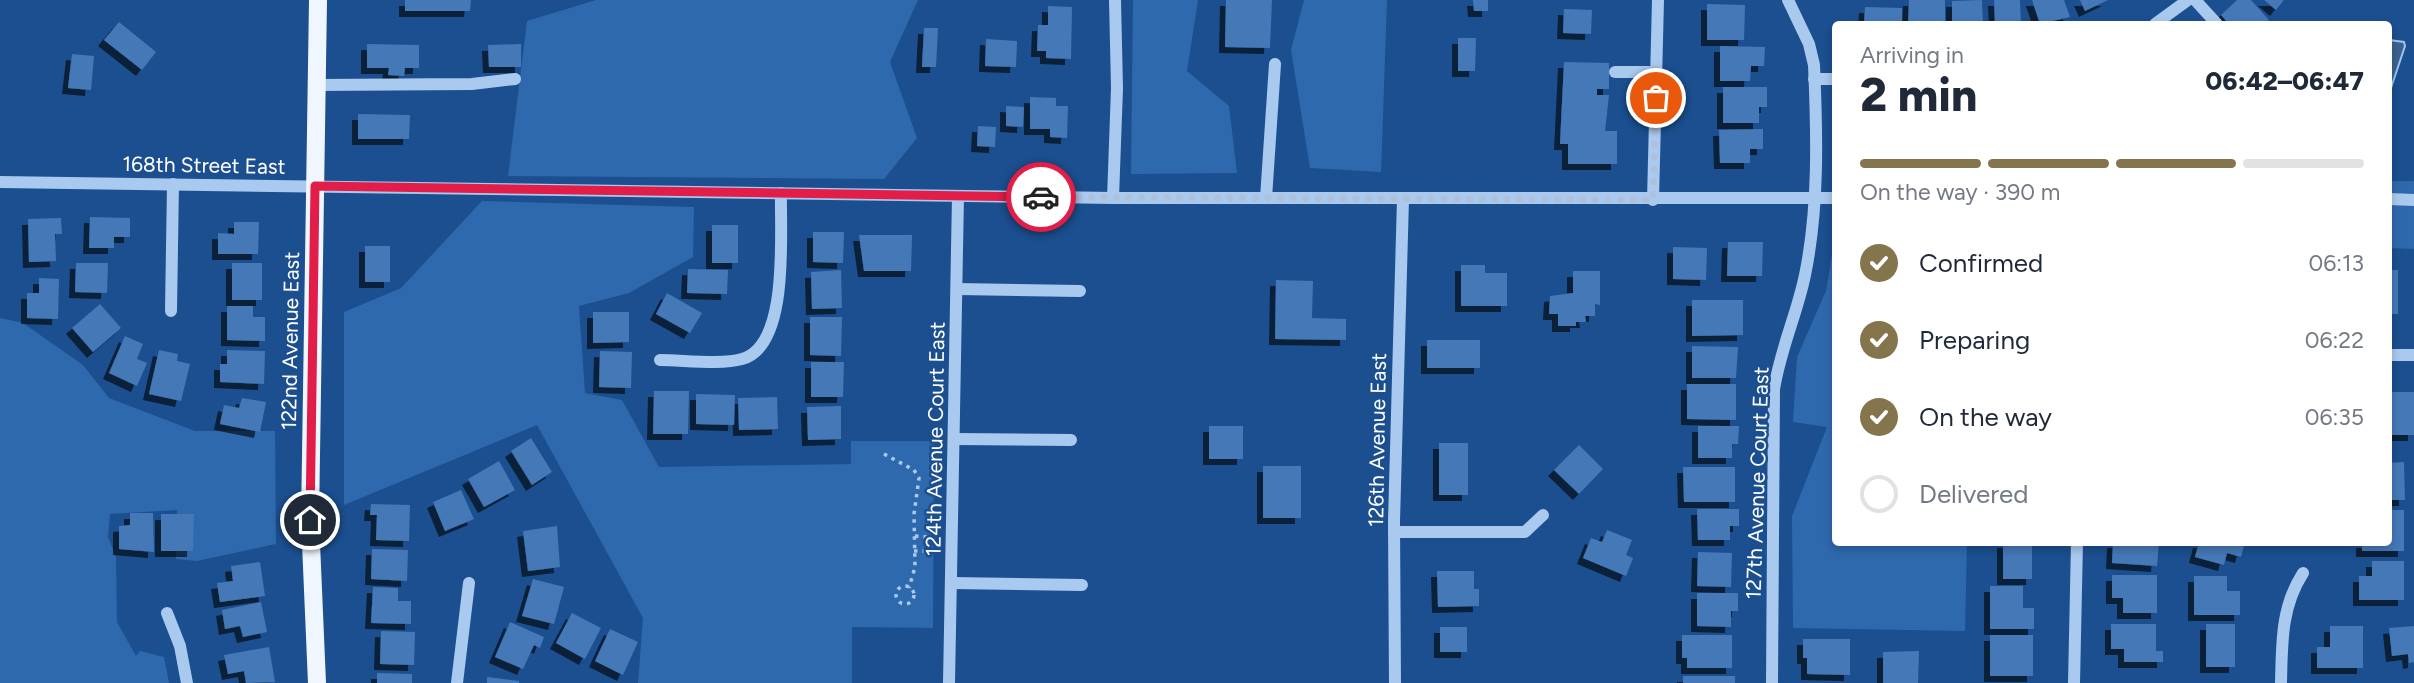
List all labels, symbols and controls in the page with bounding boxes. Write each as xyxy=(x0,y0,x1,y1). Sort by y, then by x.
text: Arriving in xyxy=(1860,41,1964,69)
text: 06:42–06:47 xyxy=(2205,65,2364,97)
text: 2 min xyxy=(1860,67,1977,123)
pin xyxy=(1626,68,1686,128)
icon: bag xyxy=(1637,79,1675,117)
street label: 168th Street East xyxy=(122,151,286,179)
courier xyxy=(1006,162,1076,232)
icon: car xyxy=(1022,178,1060,216)
text: On the way · 390 m xyxy=(1860,178,2060,206)
icon: check xyxy=(1860,244,1898,282)
text: Confirmed xyxy=(1919,247,2043,279)
text: 06:13 xyxy=(2308,249,2364,277)
street label: 122nd Avenue East xyxy=(276,252,304,430)
street label: 124th Avenue Court East xyxy=(920,321,950,557)
icon: check xyxy=(1860,321,1898,359)
text: Preparing xyxy=(1919,324,2030,356)
text: 06:22 xyxy=(2305,326,2364,354)
street label: 126th Avenue East xyxy=(1363,353,1391,527)
street label: 127th Avenue Court East xyxy=(1740,366,1774,600)
icon: check xyxy=(1860,398,1898,436)
text: On the way xyxy=(1919,401,2052,433)
text: 06:35 xyxy=(2305,403,2364,431)
text: Delivered xyxy=(1919,478,2028,510)
pin xyxy=(280,490,340,550)
icon: home xyxy=(291,501,329,539)

